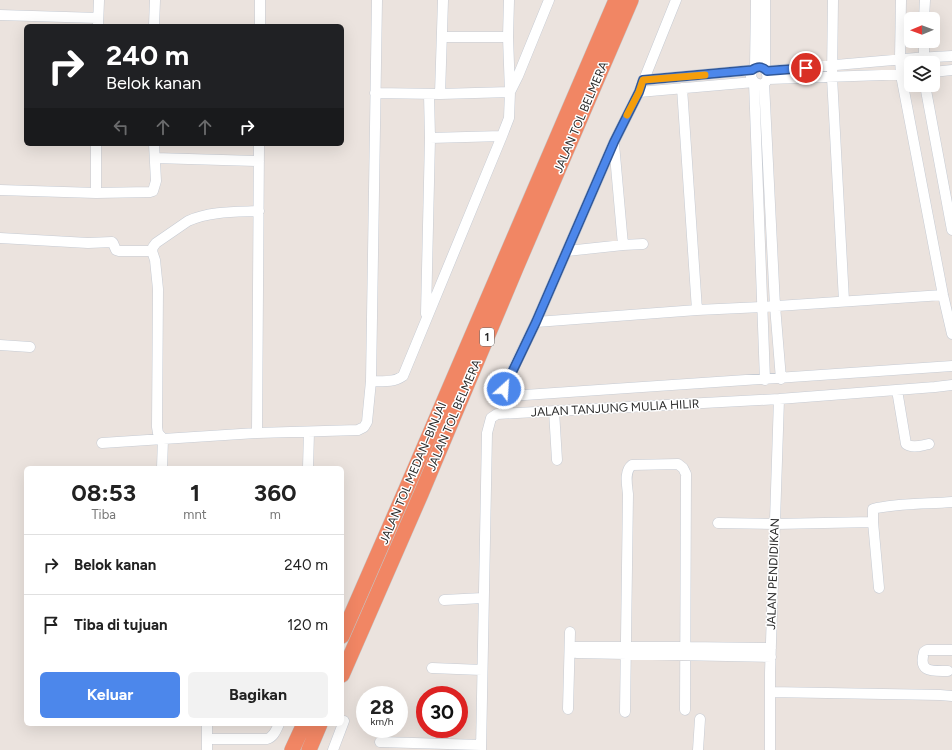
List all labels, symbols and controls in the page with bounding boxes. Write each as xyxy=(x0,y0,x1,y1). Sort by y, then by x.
north arrow xyxy=(904,12,940,48)
map controls xyxy=(904,12,940,92)
text: 240 m xyxy=(106,38,189,72)
icon: right xyxy=(40,40,92,92)
pin xyxy=(789,51,823,85)
button: layers xyxy=(904,56,940,92)
icon: arrive xyxy=(795,57,817,79)
street label: JALAN TOL BELMERA xyxy=(551,59,611,175)
text: Belok kanan xyxy=(106,72,201,94)
icon: left xyxy=(110,116,132,138)
icon: ahead xyxy=(152,116,174,138)
icon: ahead xyxy=(194,116,216,138)
icon: right xyxy=(236,116,258,138)
road number: 1 xyxy=(480,328,494,346)
street label: JALAN TOL BELMERA xyxy=(424,357,484,473)
position arrow xyxy=(483,368,525,410)
street label: JALAN TANJUNG MULIA HILIR xyxy=(530,397,700,419)
street label: JALAN TOL MEDAN–BINJAI xyxy=(377,400,449,546)
text: 08:53 xyxy=(71,478,136,507)
text: 1 xyxy=(190,478,200,507)
text: 360 xyxy=(254,478,297,507)
text: Tiba xyxy=(91,507,116,522)
text: mnt xyxy=(183,507,207,522)
text: m xyxy=(270,507,281,522)
street label: JALAN PENDIDIKAN xyxy=(764,518,782,630)
icon: right xyxy=(40,554,62,576)
text: Belok kanan xyxy=(74,556,156,574)
text: 240 m xyxy=(284,556,328,574)
icon: arrive xyxy=(40,614,62,636)
text: Tiba di tujuan xyxy=(74,616,168,634)
text: 120 m xyxy=(287,616,328,634)
button: Keluar xyxy=(40,672,180,718)
button: Bagikan xyxy=(188,672,328,718)
speed limit sign: 30 xyxy=(416,686,468,738)
text: 28 xyxy=(370,695,394,719)
text: km/h xyxy=(371,715,393,728)

